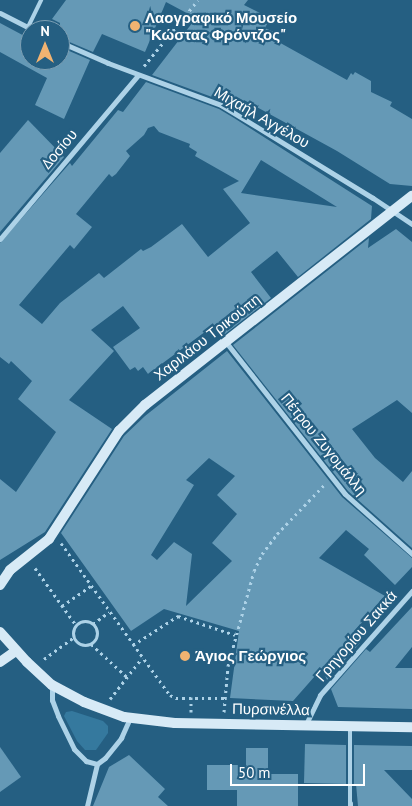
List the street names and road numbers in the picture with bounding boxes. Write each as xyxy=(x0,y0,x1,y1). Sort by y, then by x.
street label: Μιχαήλ Αγγέλου xyxy=(211,82,313,152)
street label: Δοσίου xyxy=(37,126,81,172)
street label: Χαριλάου Τρικούπη xyxy=(150,290,264,384)
street label: Πέτρου Ζυγομάλλη xyxy=(277,389,371,499)
street label: Γρηγορίου Σακκά xyxy=(312,587,400,685)
street label: Πυρσινέλλα xyxy=(232,699,310,719)

